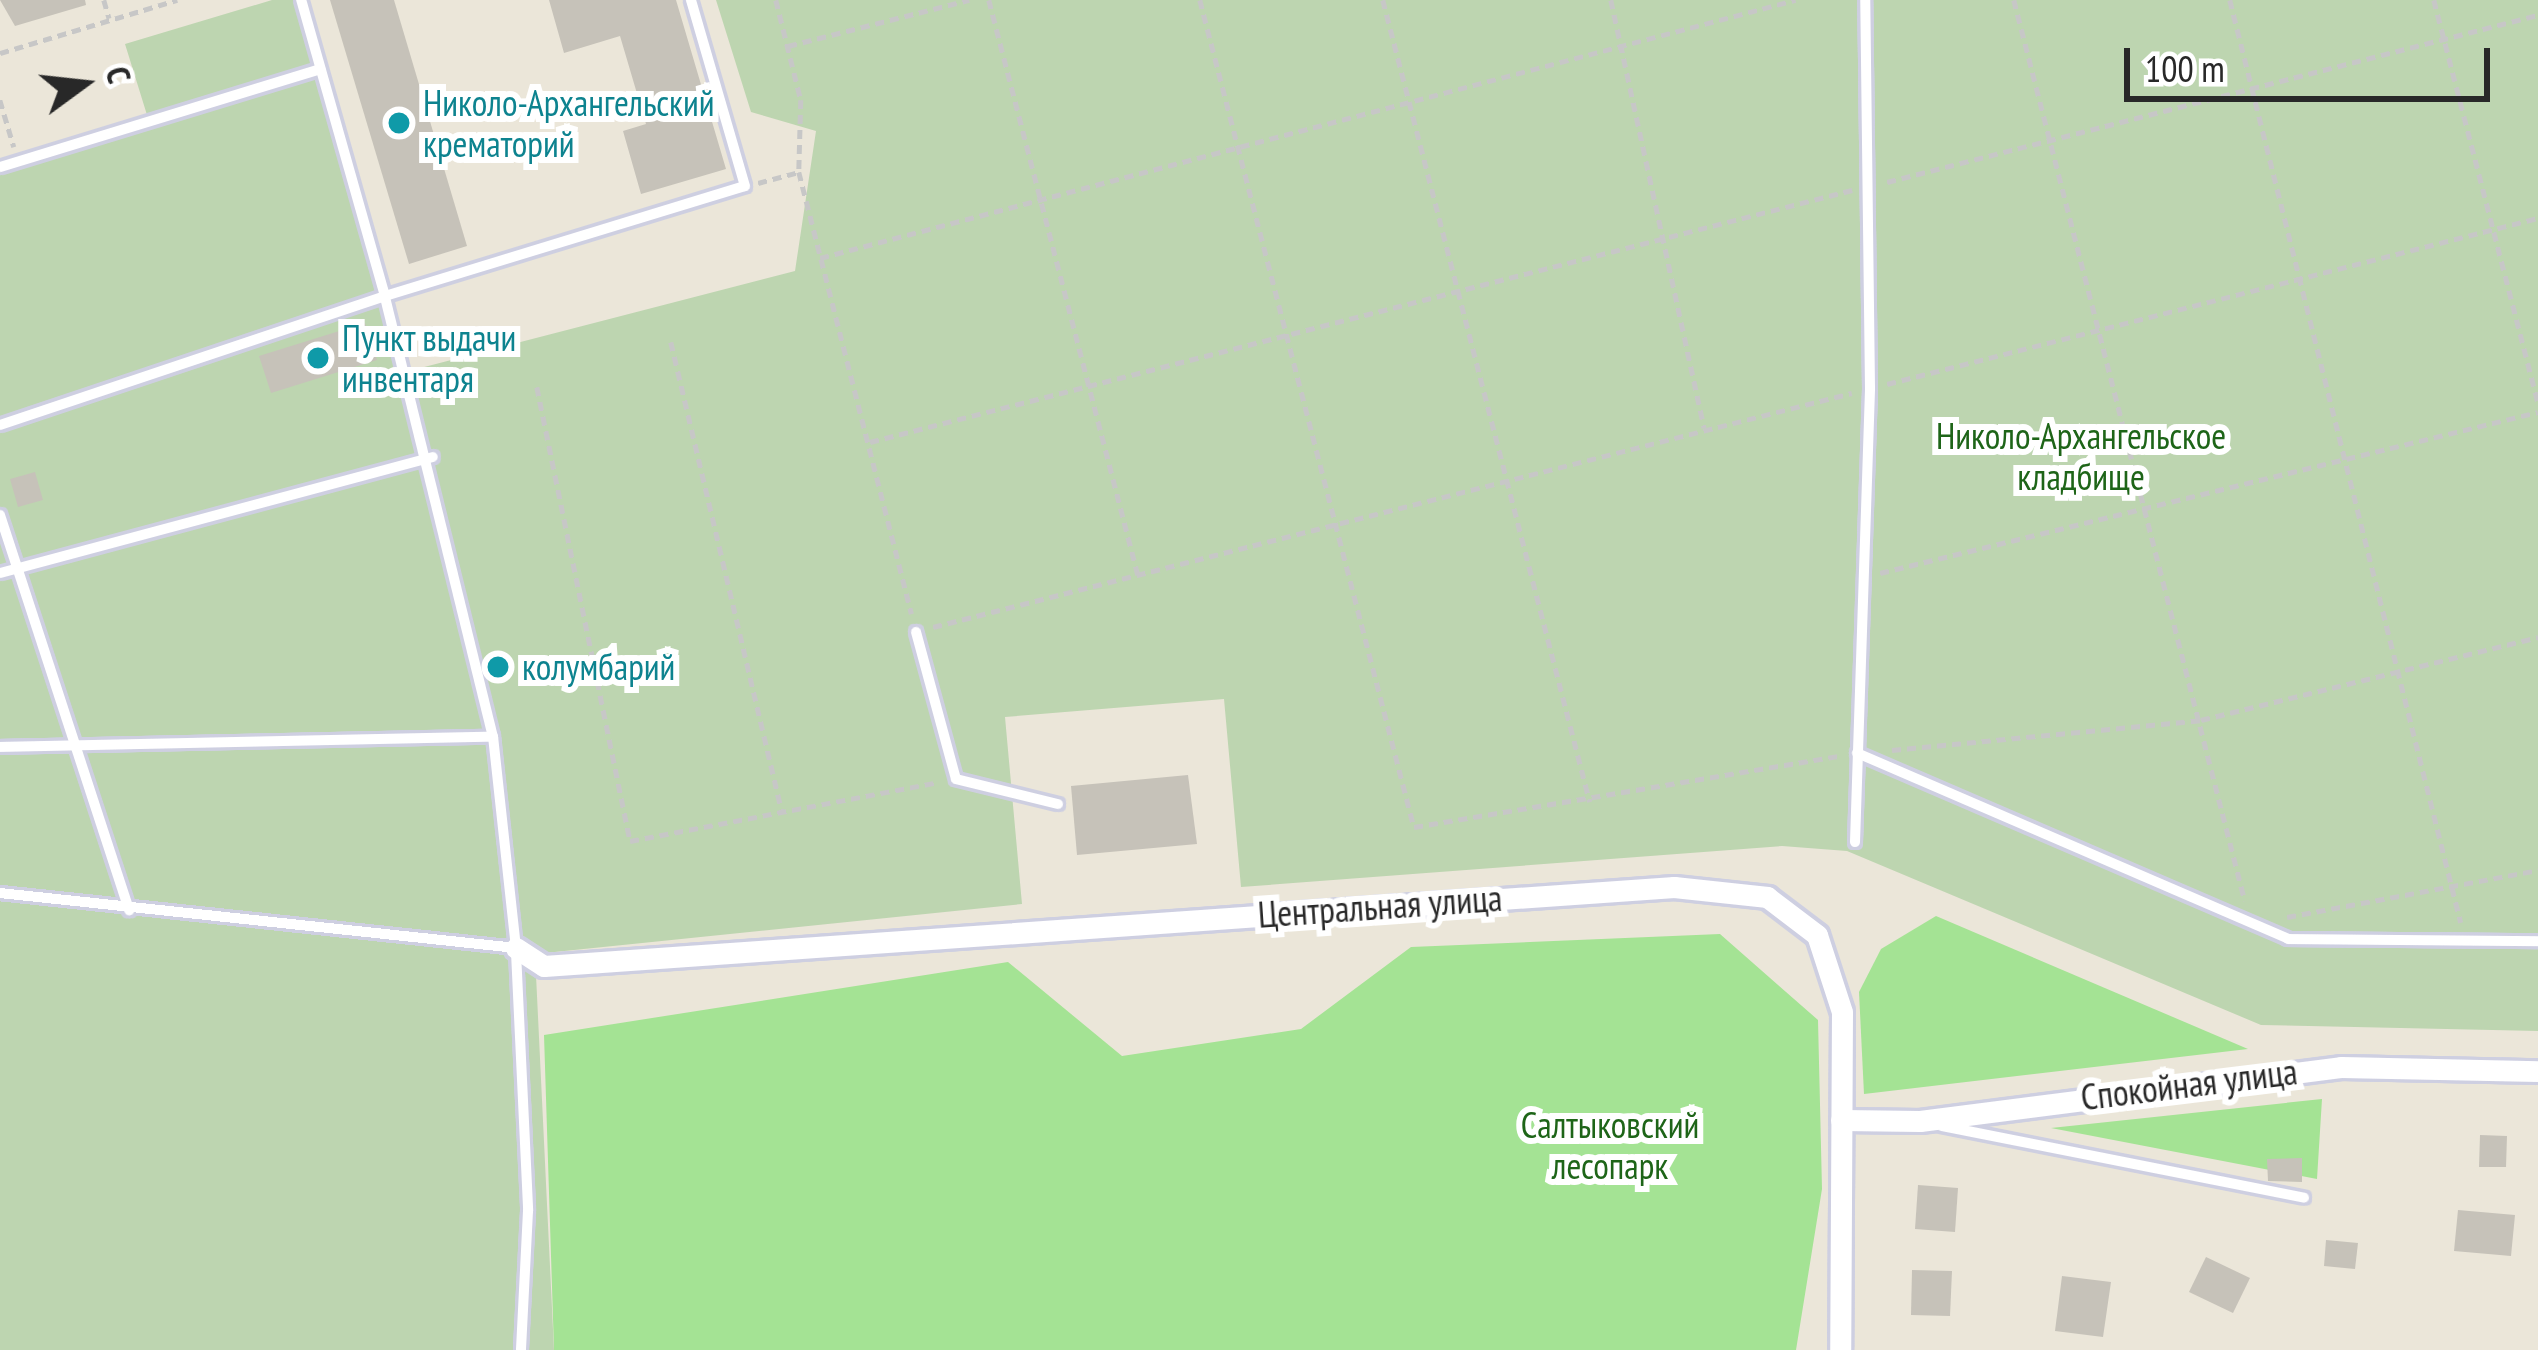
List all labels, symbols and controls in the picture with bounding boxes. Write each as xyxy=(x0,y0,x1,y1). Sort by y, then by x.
north arrow xyxy=(24,24,144,144)
scale bar xyxy=(2130,24,2496,98)
text: 100 m xyxy=(2145,45,2225,92)
text: С xyxy=(97,62,142,87)
place label: Николо-Архангельский крематорий xyxy=(423,80,715,165)
marker: Николо-Архангельский крематорий xyxy=(386,110,412,136)
place label: Пункт выдачи инвентаря xyxy=(342,315,517,400)
marker: Пункт выдачи инвентаря xyxy=(305,345,331,371)
park label: Николо-Архангельское кладбище xyxy=(1936,413,2226,498)
place label: колумбарий xyxy=(522,645,675,689)
marker: колумбарий xyxy=(485,654,511,680)
street label: Центральная улица xyxy=(1256,876,1504,936)
street label: Спокойная улица xyxy=(2078,1049,2300,1119)
park label: Салтыковский лесопарк xyxy=(1521,1102,1699,1187)

